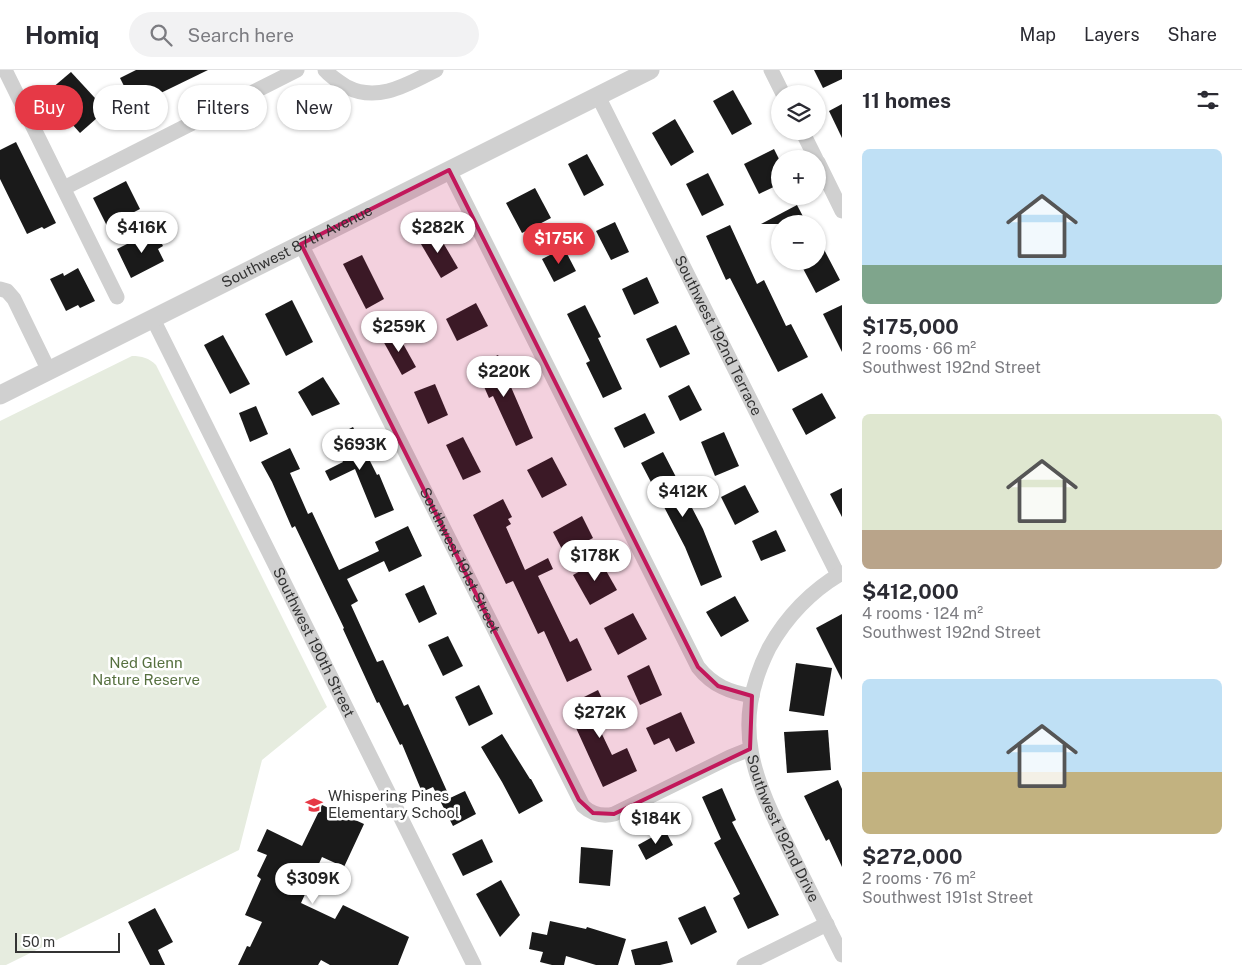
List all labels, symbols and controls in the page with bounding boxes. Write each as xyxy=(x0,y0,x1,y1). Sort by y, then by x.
search box xyxy=(129,12,479,57)
text: Homiq xyxy=(25,21,99,49)
icon: search xyxy=(147,21,175,49)
text: Search here xyxy=(187,24,294,46)
text: Map xyxy=(1020,24,1056,45)
text: Layers xyxy=(1084,24,1140,45)
text: Share xyxy=(1168,24,1217,45)
chip: Buy xyxy=(15,85,83,130)
chip: Rent xyxy=(93,85,168,130)
chip: Filters xyxy=(178,85,267,130)
chip: New xyxy=(277,85,351,130)
map controls xyxy=(771,85,826,270)
button: layers xyxy=(771,85,826,140)
icon: filters xyxy=(1194,86,1222,114)
text: 11 homes xyxy=(862,88,951,113)
button: + xyxy=(771,150,826,205)
icon: home xyxy=(997,181,1087,271)
street label: Southwest 87th Avenue xyxy=(218,201,375,291)
pin: $416K xyxy=(107,212,177,254)
pin: $282K xyxy=(403,212,473,254)
button: − xyxy=(771,215,826,270)
text: $416K xyxy=(117,218,167,237)
text: $282K xyxy=(411,218,465,237)
pin: $175K xyxy=(524,222,594,265)
text: $175K xyxy=(534,229,584,248)
street label: Southwest 192nd Terrace xyxy=(671,252,766,418)
pin: $259K xyxy=(364,310,434,353)
text: $175,000 xyxy=(862,314,959,339)
text: $259K xyxy=(372,317,426,336)
text: 2 rooms · 66 m² xyxy=(862,339,976,358)
pin: $220K xyxy=(469,356,539,398)
text: Southwest 192nd Street xyxy=(862,358,1041,377)
text: $220K xyxy=(478,362,531,381)
pin: $693K xyxy=(325,428,395,471)
text: $693K xyxy=(333,435,387,454)
icon: home xyxy=(997,446,1087,536)
pin: $412K xyxy=(648,476,718,518)
text: $412K xyxy=(658,482,708,501)
street label: Southwest 191st Street xyxy=(417,484,504,636)
pin: $178K xyxy=(560,540,630,582)
text: $178K xyxy=(570,546,620,565)
street label: Southwest 190th Street xyxy=(270,564,358,720)
text: $412,000 xyxy=(862,579,959,604)
text: 4 rooms · 124 m² xyxy=(862,604,983,623)
text: Southwest 192nd Street xyxy=(862,623,1041,642)
park label: Ned Glenn Nature Reserve xyxy=(92,654,200,688)
pin: $272K xyxy=(565,696,635,739)
text: $272K xyxy=(574,703,626,722)
icon: home xyxy=(997,711,1087,801)
street label: Southwest 192nd Drive xyxy=(744,753,823,905)
place label: Whispering Pines Elementary School xyxy=(328,787,460,821)
school or university icon: Whispering Pines Elementary School xyxy=(304,795,324,815)
pin: $184K xyxy=(621,802,691,845)
text: $184K xyxy=(631,809,681,828)
text: $272,000 xyxy=(862,844,962,869)
pin: $309K xyxy=(278,862,348,905)
text: $309K xyxy=(286,869,340,888)
text: 2 rooms · 76 m² xyxy=(862,869,976,888)
text: Southwest 191st Street xyxy=(862,888,1033,907)
scale bar xyxy=(15,930,120,953)
text: 50 m xyxy=(22,934,55,950)

